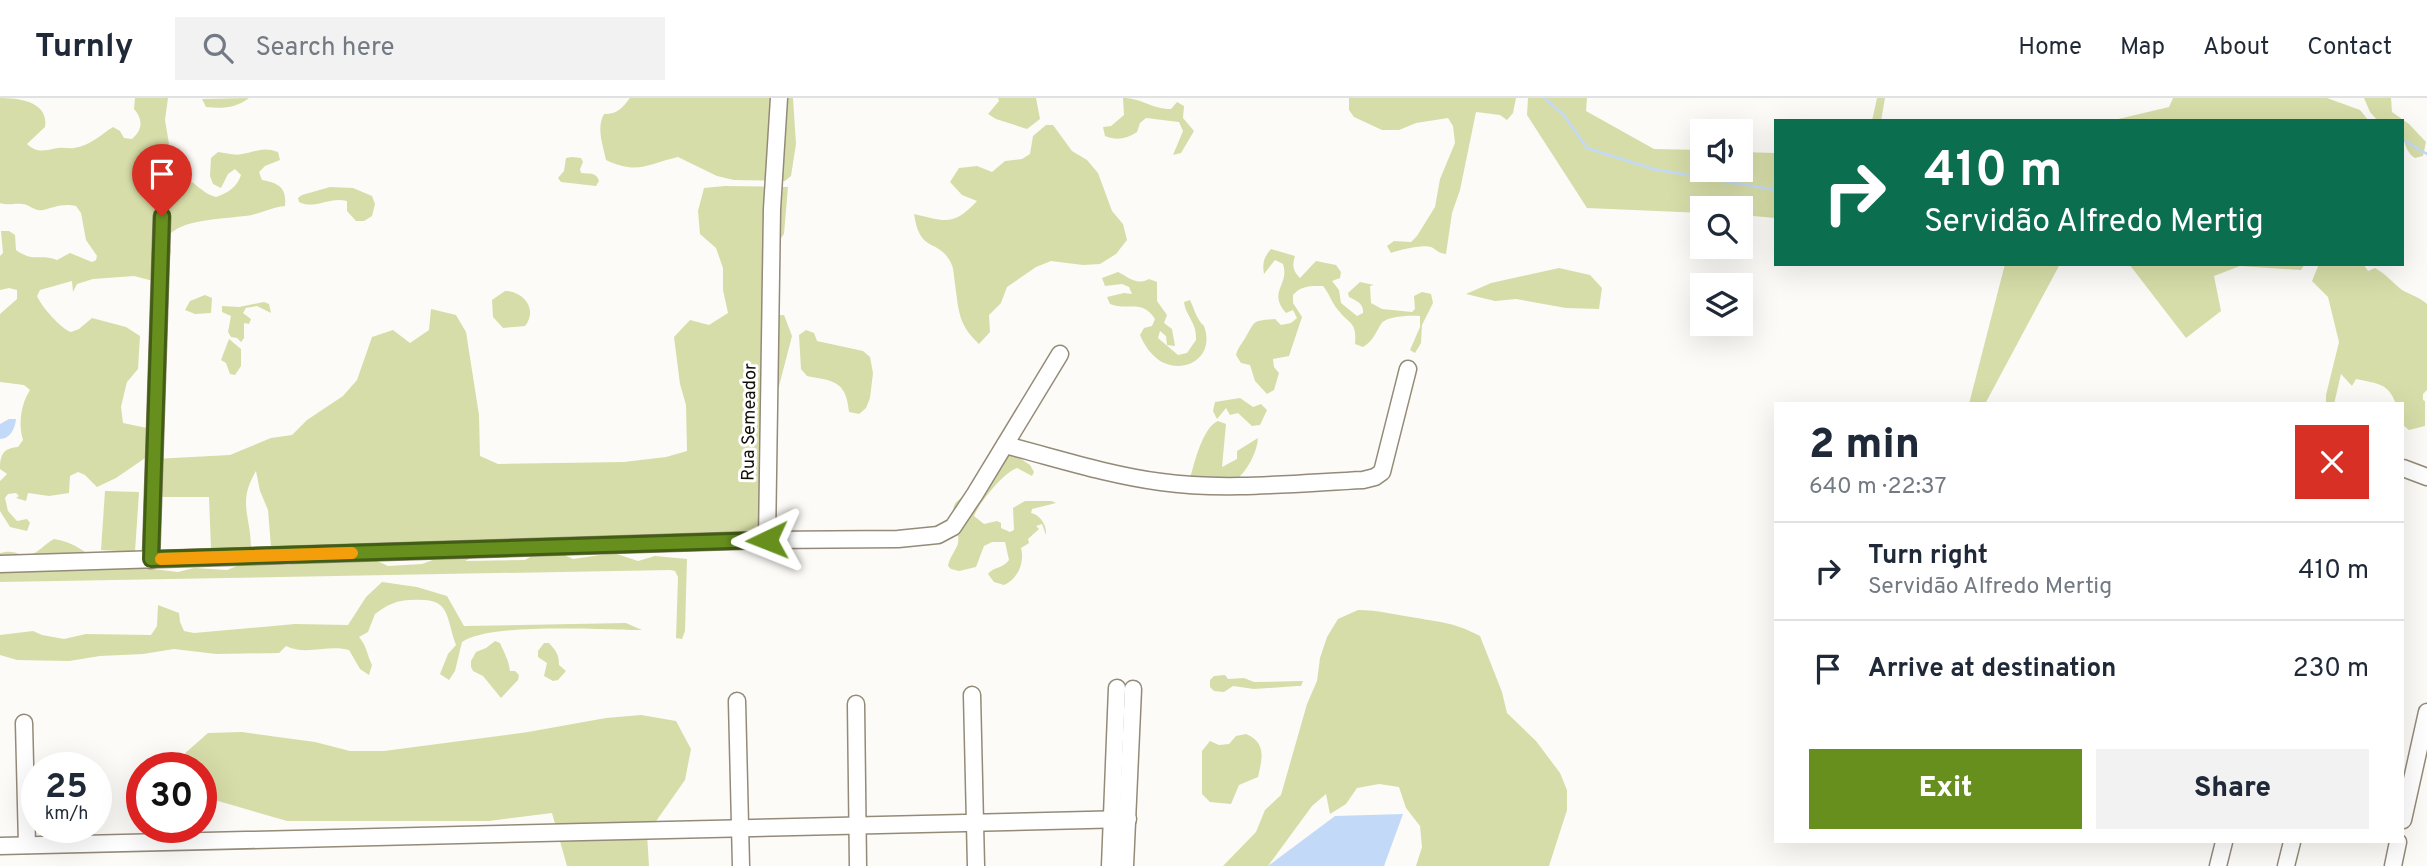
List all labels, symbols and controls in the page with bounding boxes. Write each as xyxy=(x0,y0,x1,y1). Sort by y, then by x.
search box xyxy=(175,17,665,80)
text: Turnly xyxy=(35,27,133,69)
icon: search xyxy=(199,29,237,67)
text: Search here xyxy=(255,32,394,65)
text: Home xyxy=(2018,33,2082,63)
text: Map xyxy=(2120,33,2165,63)
text: About xyxy=(2203,33,2269,63)
text: Contact xyxy=(2307,33,2392,63)
map controls xyxy=(1690,119,1753,336)
button: sound xyxy=(1690,119,1753,182)
text: 410 m xyxy=(1924,142,2062,204)
pin xyxy=(132,144,192,216)
icon: right xyxy=(1809,147,1900,238)
icon: arrive xyxy=(143,155,181,193)
button: search xyxy=(1690,196,1753,259)
text: Servidão Alfredo Mertig xyxy=(1924,203,2264,243)
button: layers xyxy=(1690,273,1753,336)
street label: Rua Semeador xyxy=(737,363,763,481)
text: 2 min xyxy=(1809,420,1920,473)
button: close xyxy=(2295,425,2369,499)
text: 640 m · 22:37 xyxy=(1809,473,1946,502)
position arrow xyxy=(730,503,804,577)
text: Turn right xyxy=(1868,540,1988,573)
icon: right xyxy=(1809,552,1847,590)
text: 410 m xyxy=(2298,555,2369,588)
text: Servidão Alfredo Mertig xyxy=(1868,573,2112,602)
icon: arrive xyxy=(1809,650,1847,688)
text: Arrive at destination xyxy=(1868,653,2116,686)
text: 230 m xyxy=(2293,653,2369,686)
button: Exit xyxy=(1809,749,2082,829)
button: Share xyxy=(2096,749,2369,829)
speed limit sign: 30 xyxy=(126,752,217,843)
text: 25 xyxy=(45,766,88,810)
text: km/h xyxy=(45,803,88,826)

